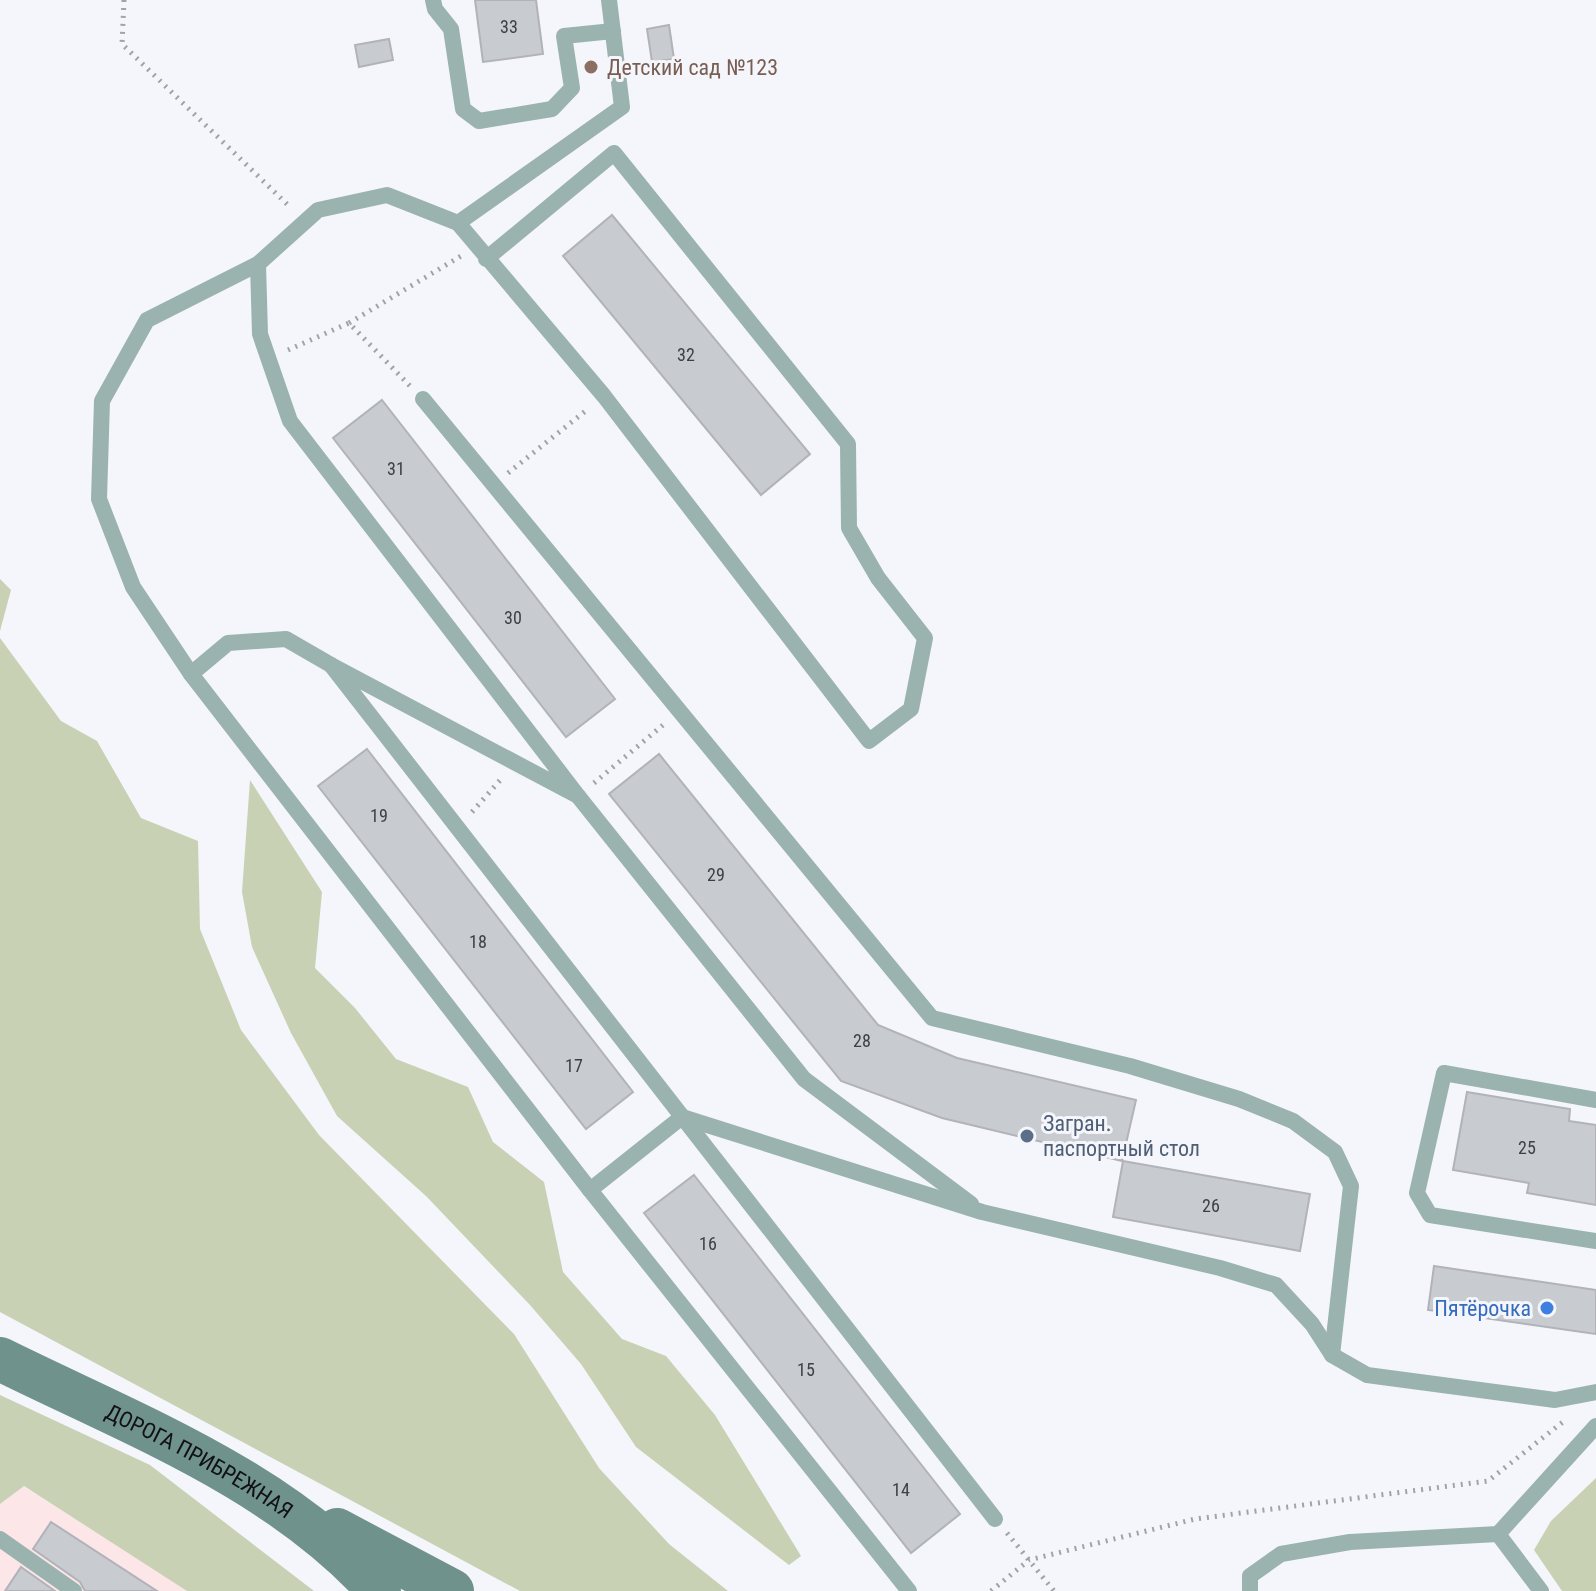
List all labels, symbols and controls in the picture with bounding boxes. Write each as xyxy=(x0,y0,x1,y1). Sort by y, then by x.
house number: 33 xyxy=(500,16,518,37)
place label: Детский сад №123 xyxy=(607,55,778,80)
marker: Детский сад №123 xyxy=(582,58,600,76)
house number: 32 xyxy=(677,344,695,365)
house number: 31 xyxy=(387,458,405,479)
house number: 30 xyxy=(504,607,522,628)
house number: 19 xyxy=(370,805,388,826)
house number: 29 xyxy=(707,864,725,885)
house number: 18 xyxy=(469,931,487,952)
house number: 28 xyxy=(853,1030,871,1051)
house number: 17 xyxy=(565,1055,583,1076)
place label: Загран. паспортный стол xyxy=(1043,1111,1200,1161)
marker: Загран. паспортный стол xyxy=(1018,1127,1036,1145)
house number: 25 xyxy=(1518,1137,1536,1158)
house number: 26 xyxy=(1202,1195,1220,1216)
house number: 16 xyxy=(699,1233,717,1254)
place label: Пятёрочка xyxy=(1434,1296,1531,1321)
marker: Пятёрочка xyxy=(1538,1299,1556,1317)
house number: 15 xyxy=(797,1359,815,1380)
street label: ДОРОГА ПРИБРЕЖНАЯ xyxy=(102,1399,298,1523)
house number: 14 xyxy=(892,1479,910,1500)

